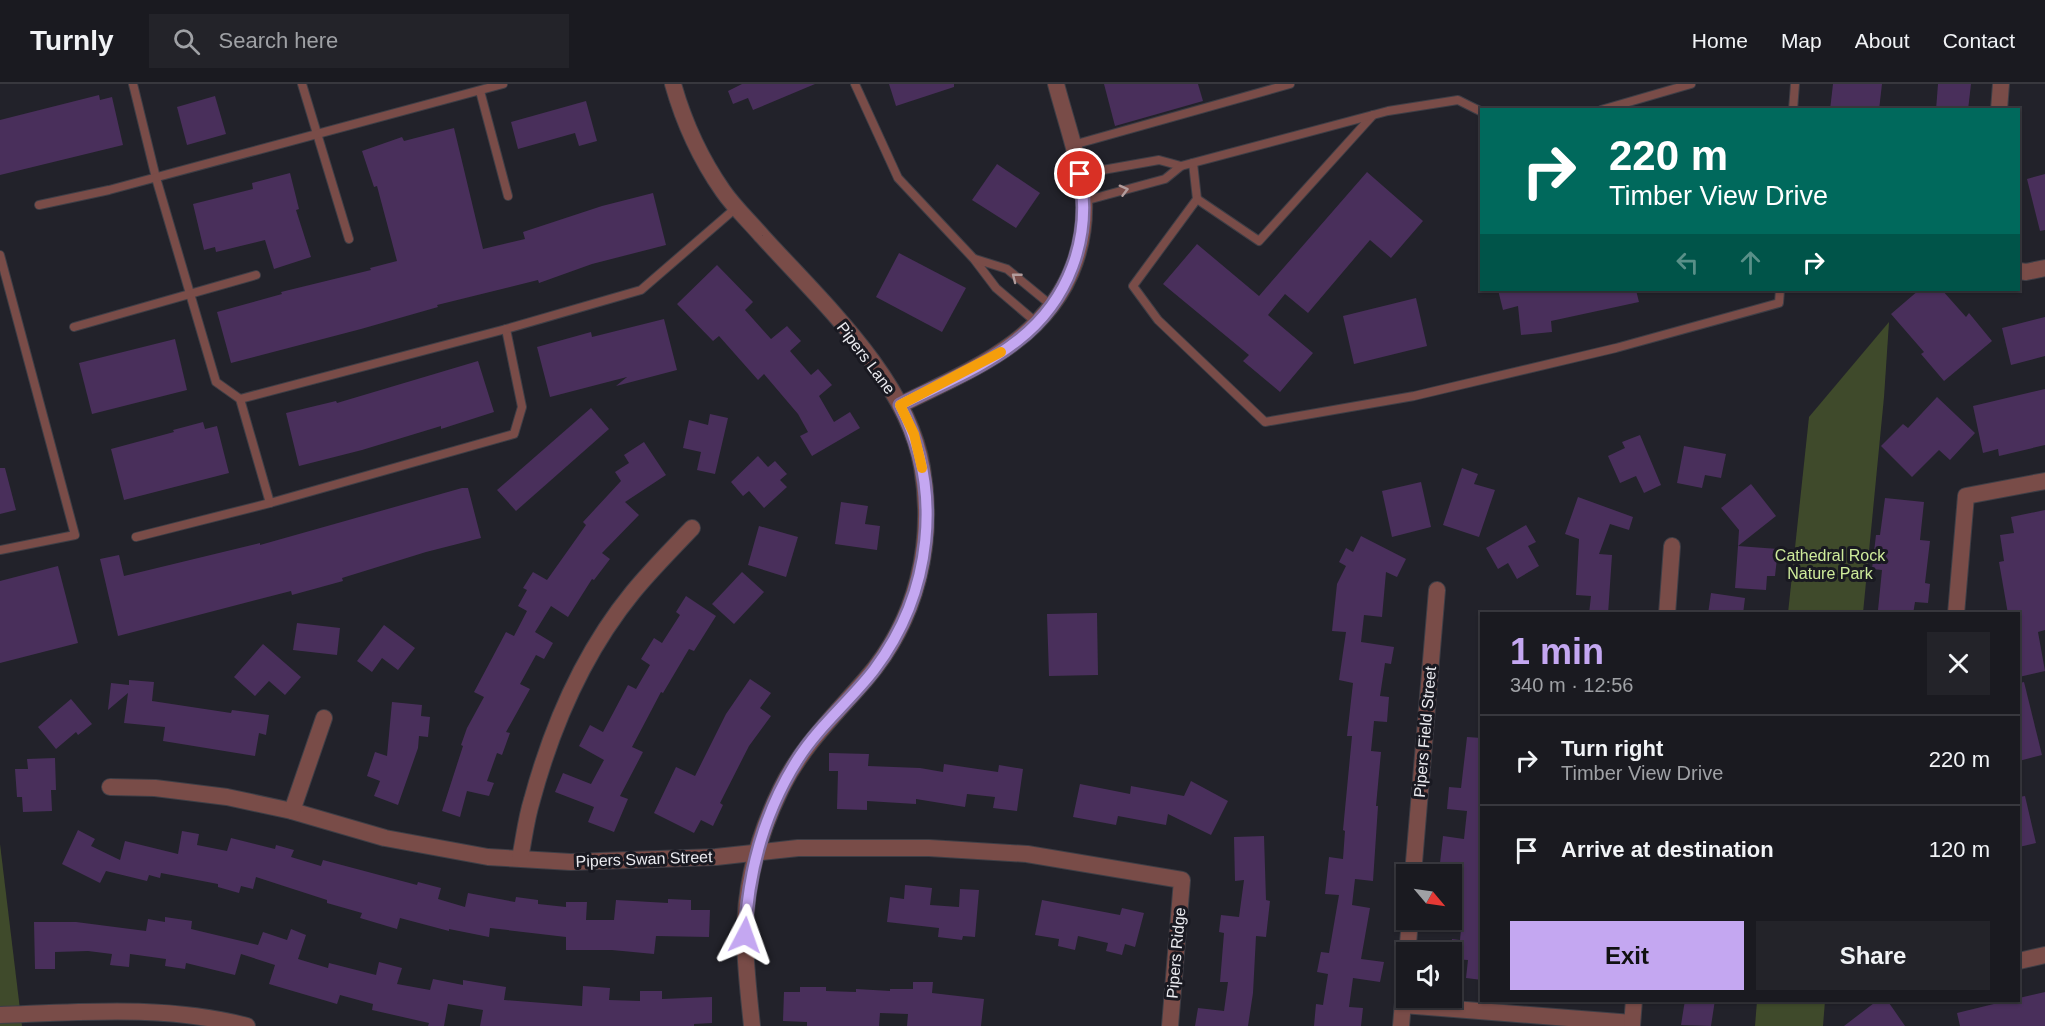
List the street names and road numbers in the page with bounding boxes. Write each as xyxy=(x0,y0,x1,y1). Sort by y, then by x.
street label: Pipers Lane xyxy=(834,319,899,397)
street label: Pipers Field Street xyxy=(1411,665,1439,798)
street label: Pipers Swan Street xyxy=(575,848,713,870)
street label: Pipers Ridge xyxy=(1164,907,1188,999)

